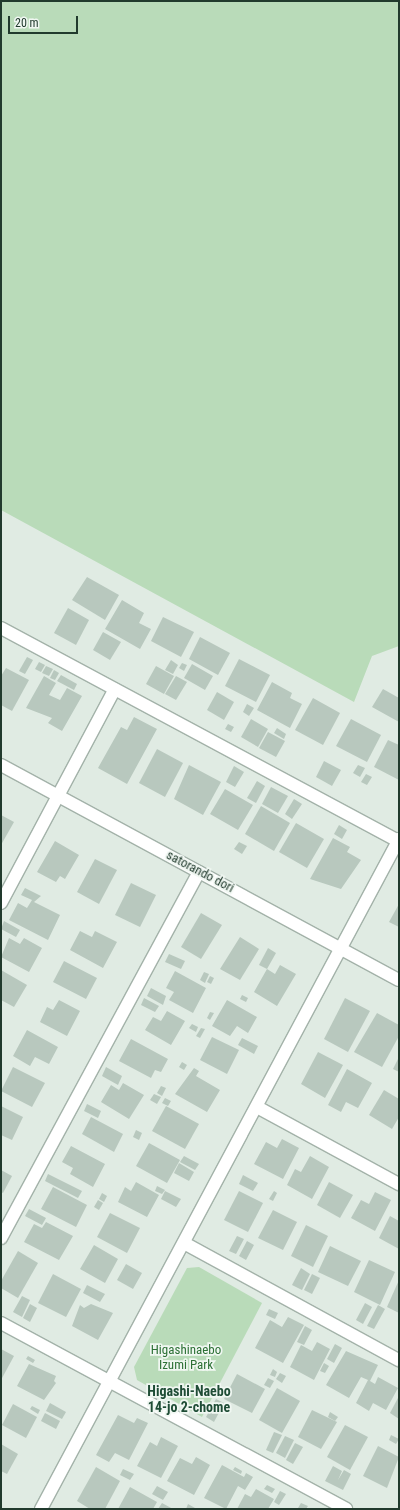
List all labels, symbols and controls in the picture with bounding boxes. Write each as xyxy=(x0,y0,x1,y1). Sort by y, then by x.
scale bar xyxy=(10,8,80,34)
text: 20 m xyxy=(15,16,39,30)
street label: satorando dori xyxy=(163,848,237,896)
park label: Higashinaebo Izumi Park xyxy=(151,1343,221,1374)
district label: Higashi-Naebo 14-jo 2-chome xyxy=(147,1383,231,1416)

